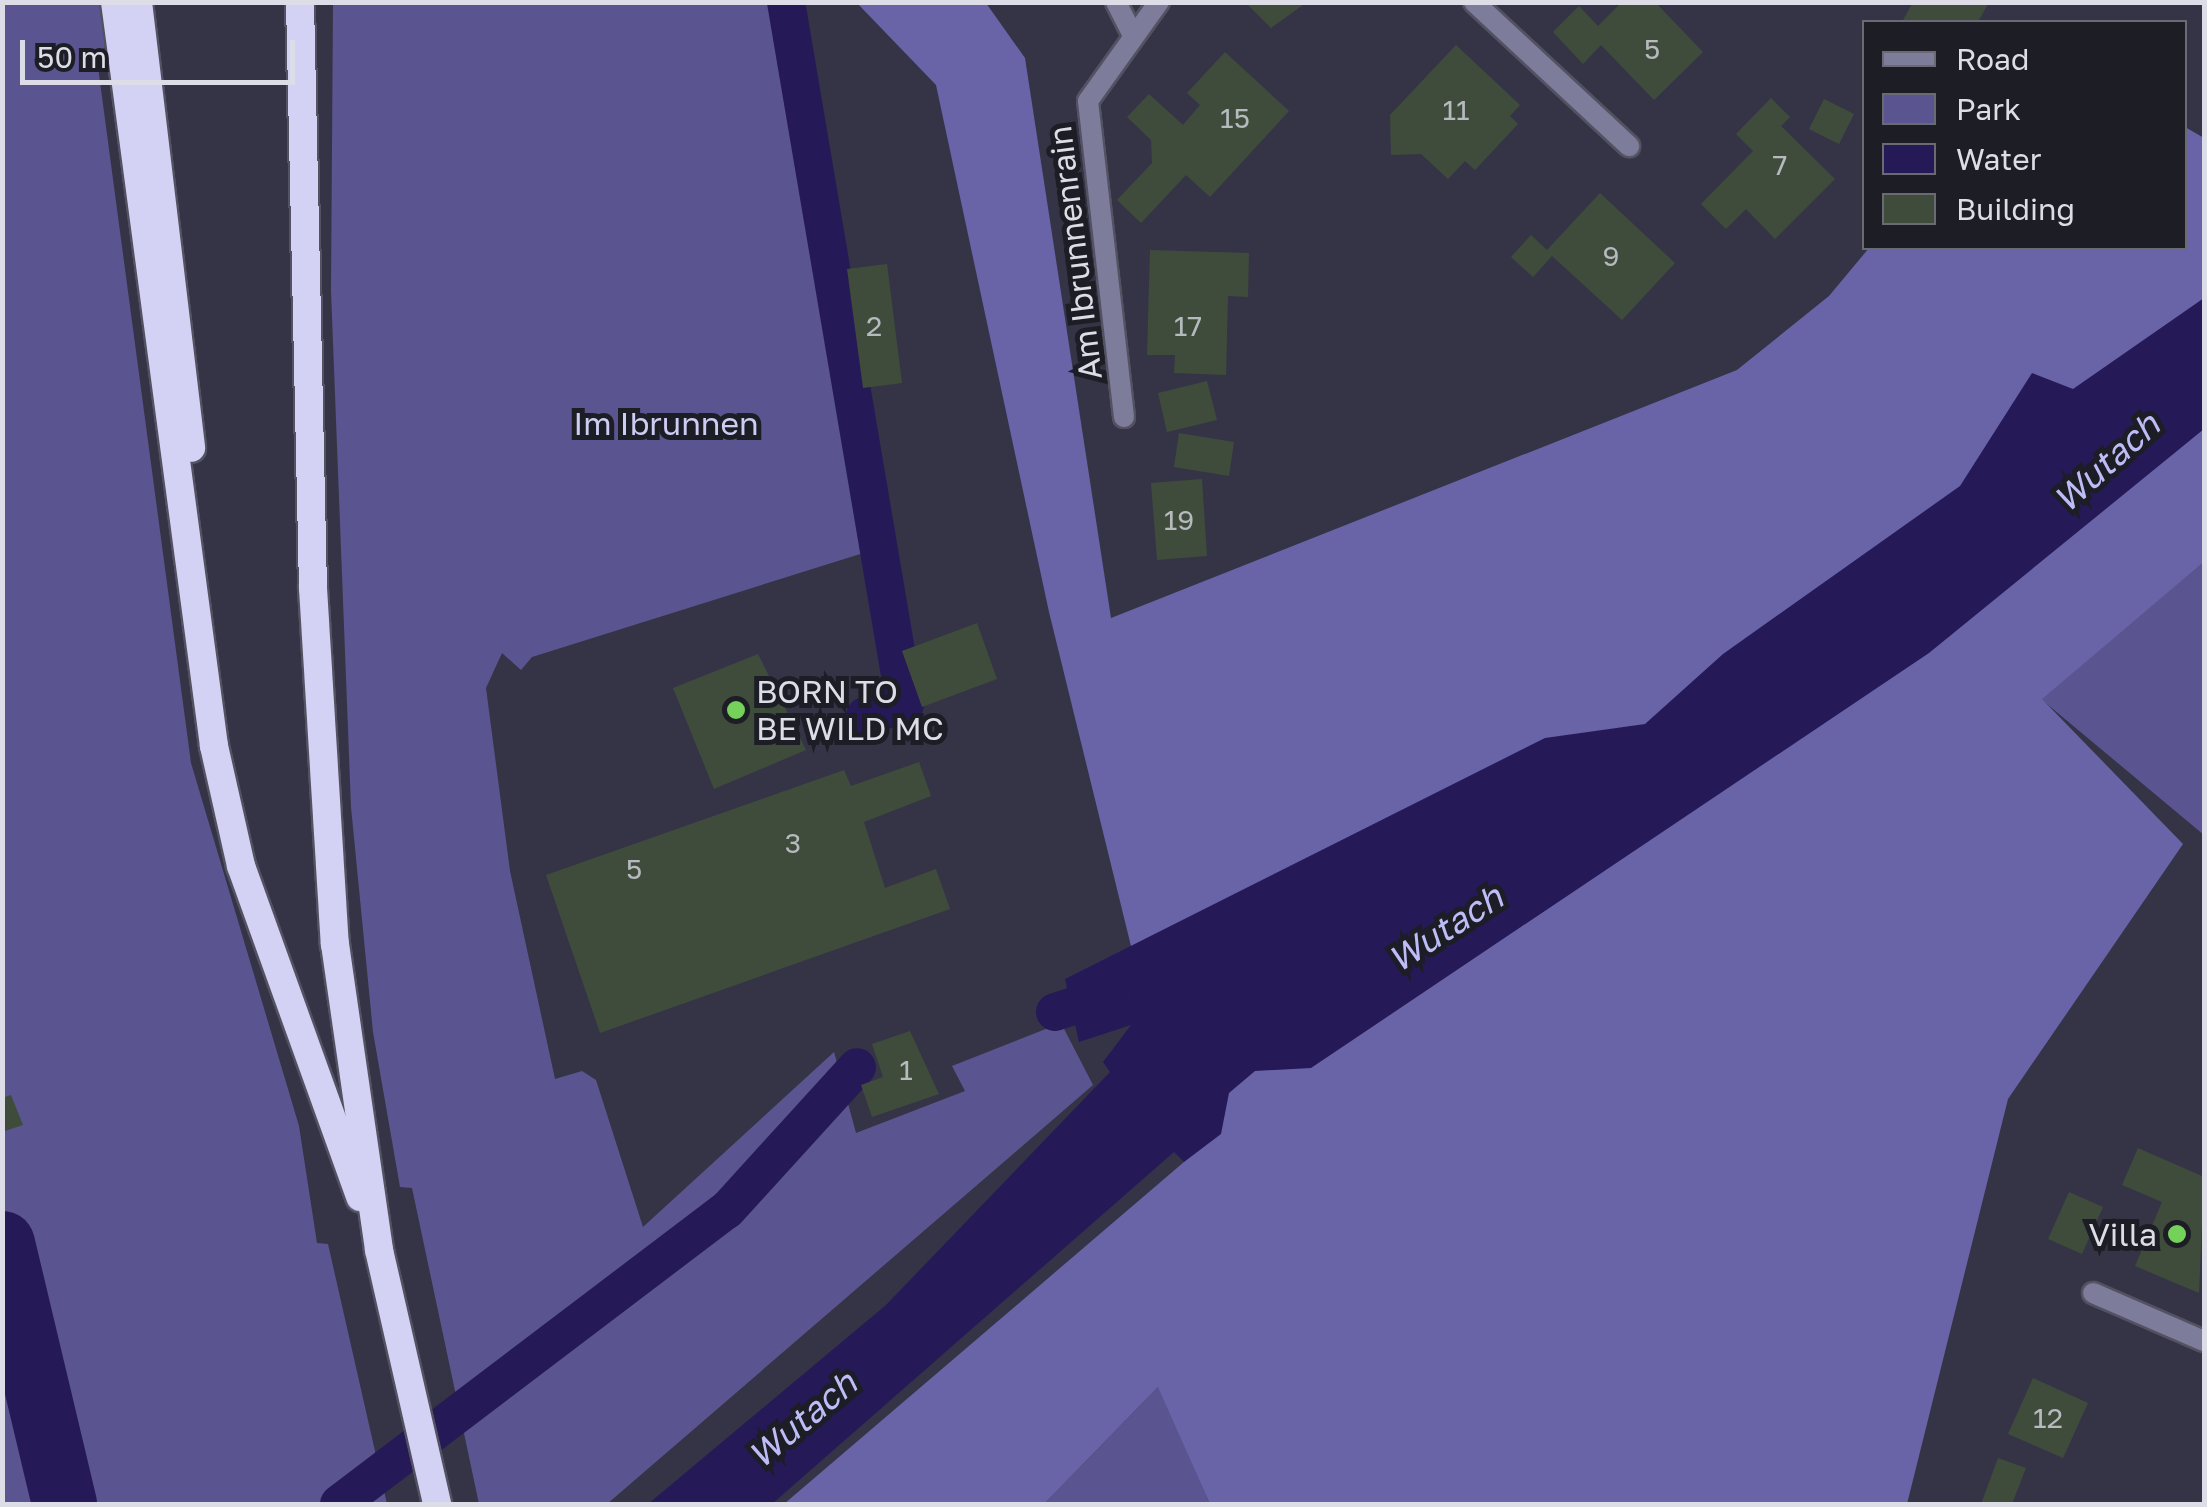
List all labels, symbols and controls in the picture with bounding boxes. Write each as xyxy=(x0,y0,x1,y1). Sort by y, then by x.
scale bar xyxy=(25,20,300,82)
legend xyxy=(1862,20,2187,250)
house number: 5 xyxy=(1644,32,1660,66)
text: 50 m xyxy=(37,39,107,75)
text: Road xyxy=(1956,41,2030,77)
text: Park xyxy=(1956,91,2021,127)
house number: 11 xyxy=(1442,93,1470,127)
house number: 15 xyxy=(1220,101,1250,135)
street label: Am Ibrunnenrain xyxy=(1040,124,1110,382)
text: Water xyxy=(1956,141,2041,177)
house number: 7 xyxy=(1773,148,1787,182)
text: Building xyxy=(1956,191,2075,227)
house number: 9 xyxy=(1603,239,1619,273)
house number: 2 xyxy=(866,309,882,343)
house number: 17 xyxy=(1174,309,1202,343)
water label: Wutach xyxy=(2044,403,2168,521)
park label: Im Ibrunnen xyxy=(573,404,759,442)
house number: 19 xyxy=(1164,503,1194,537)
place label: BORN TO BE WILD MC xyxy=(756,673,944,748)
marker: BORN TO BE WILD MC xyxy=(725,699,747,721)
house number: 3 xyxy=(785,826,801,860)
house number: 5 xyxy=(626,852,642,886)
water label: Wutach xyxy=(1380,875,1510,981)
house number: 1 xyxy=(899,1053,913,1087)
place label: Villa xyxy=(2088,1215,2157,1253)
marker: Villa xyxy=(2166,1223,2188,1245)
water label: Wutach xyxy=(739,1362,865,1476)
house number: 12 xyxy=(2033,1401,2063,1435)

